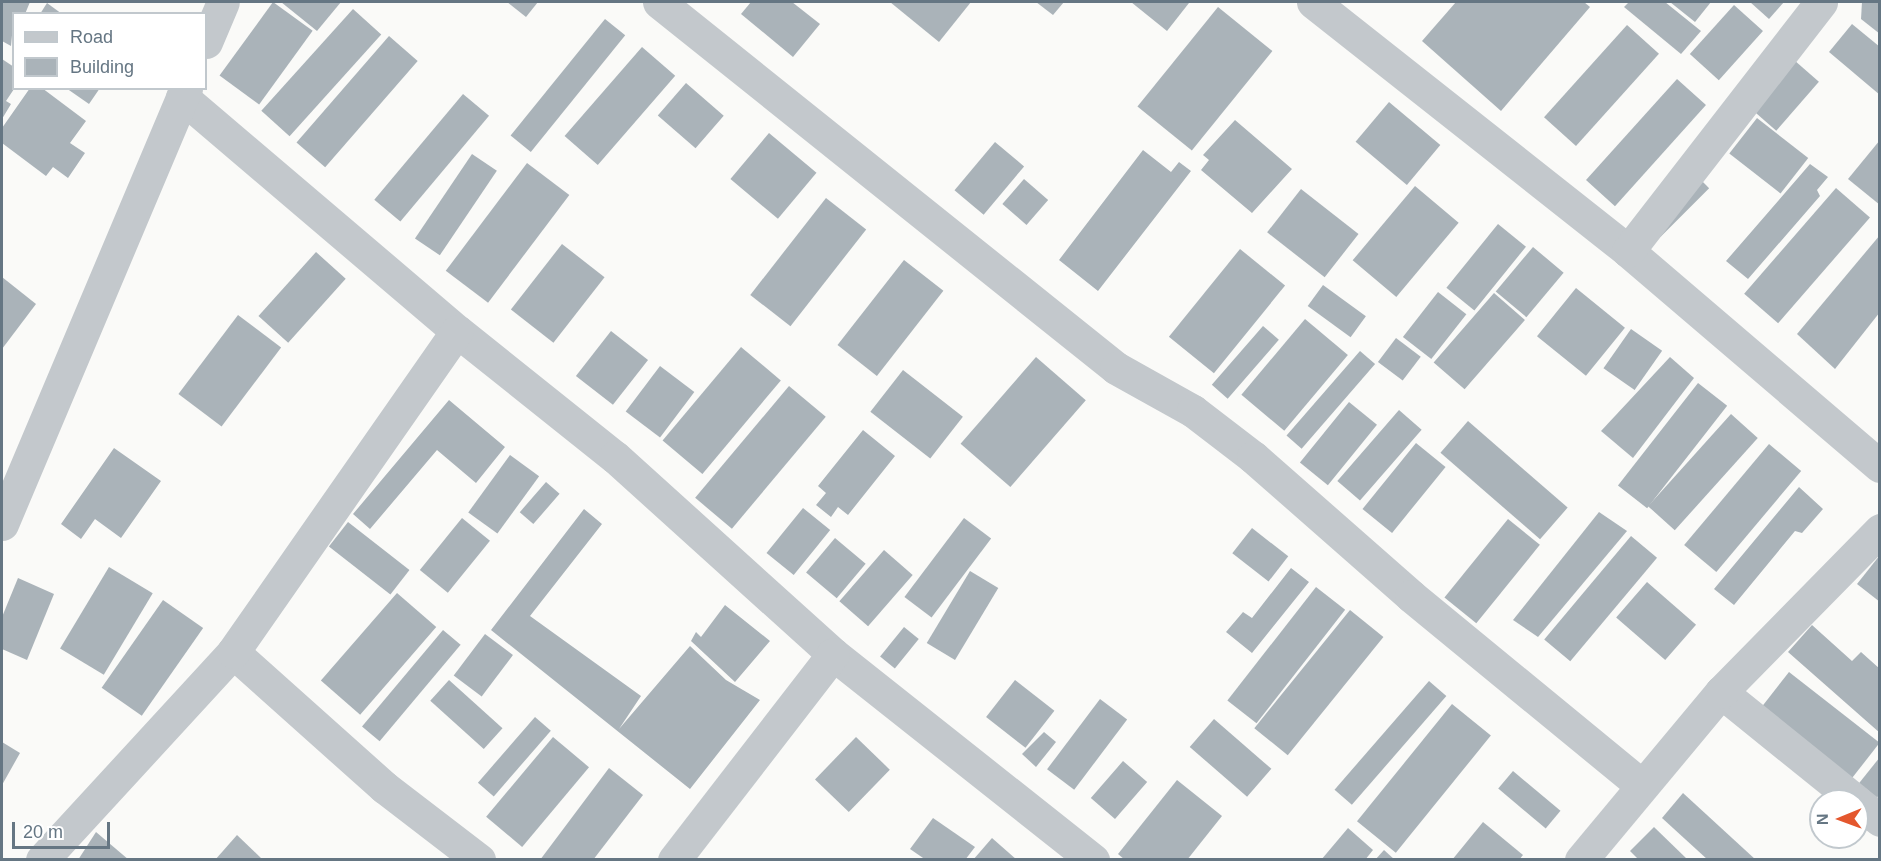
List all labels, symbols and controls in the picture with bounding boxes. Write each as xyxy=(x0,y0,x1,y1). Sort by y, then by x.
legend xyxy=(12,12,207,90)
text: Road xyxy=(70,27,113,47)
text: Building xyxy=(70,57,134,77)
north arrow xyxy=(1809,789,1869,849)
scale bar xyxy=(15,810,112,848)
text: N xyxy=(1814,813,1831,825)
text: 20 m xyxy=(23,822,63,842)

